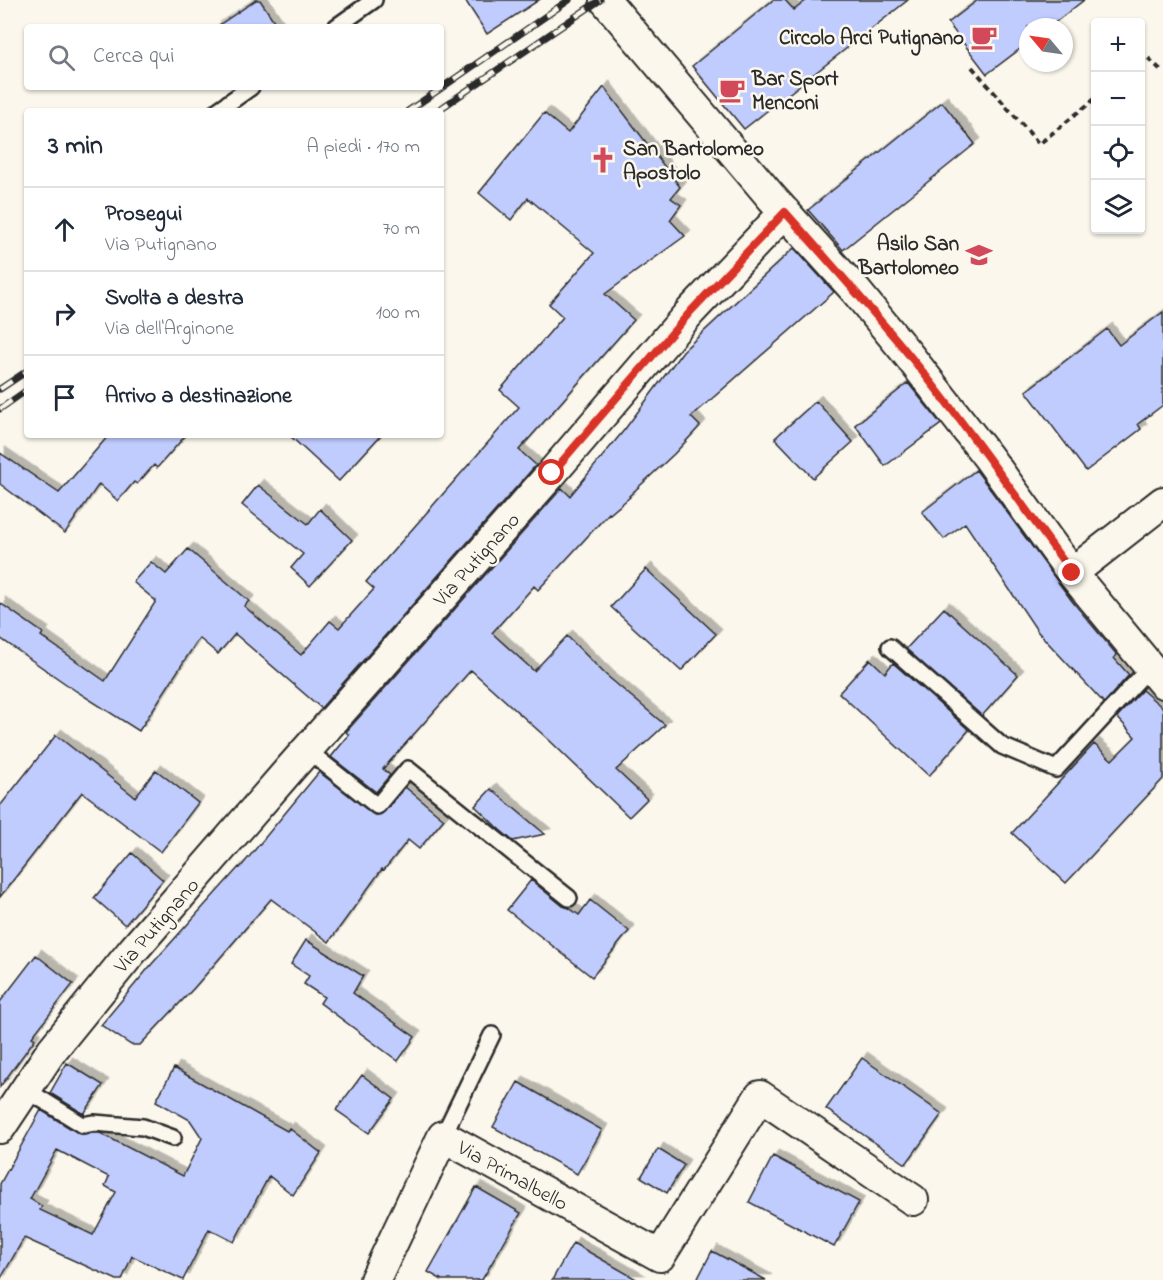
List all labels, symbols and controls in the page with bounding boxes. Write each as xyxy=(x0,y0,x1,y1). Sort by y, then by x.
north arrow xyxy=(1019,18,1073,72)
map controls xyxy=(1091,18,1145,234)
button: + xyxy=(1091,18,1145,72)
cafe icon: Circolo Arci Putignano xyxy=(969,22,999,52)
search box xyxy=(24,24,444,90)
place label: Circolo Arci Putignano xyxy=(779,24,964,56)
icon: search xyxy=(45,41,78,74)
text: Cerca qui xyxy=(93,41,175,73)
place label: Bar Sport Menconi xyxy=(751,65,840,119)
button: − xyxy=(1091,72,1145,126)
cafe icon: Bar Sport Menconi xyxy=(717,75,747,105)
button: locate xyxy=(1091,126,1145,180)
text: 3 min xyxy=(48,128,103,166)
text: A piedi · 170 m xyxy=(306,133,420,162)
place label: San Bartolomeo Apostolo xyxy=(623,135,764,189)
church icon: San Bartolomeo Apostolo xyxy=(588,145,618,175)
button: layers xyxy=(1091,180,1145,234)
text: Prosegui xyxy=(105,199,182,231)
icon: ahead xyxy=(48,213,81,246)
text: 70 m xyxy=(383,215,420,244)
place label: Asilo San Bartolomeo xyxy=(858,230,959,284)
text: Via Putignano xyxy=(105,231,217,260)
school or university icon: Asilo San Bartolomeo xyxy=(964,240,994,270)
text: Svolta a destra xyxy=(105,283,244,315)
icon: right xyxy=(48,297,81,330)
text: 100 m xyxy=(376,299,420,328)
text: Via dell'Arginone xyxy=(105,315,234,344)
icon: arrive xyxy=(48,381,81,414)
text: Arrivo a destinazione xyxy=(105,381,292,413)
route start xyxy=(538,459,564,485)
street label: Via Putignano xyxy=(426,507,529,616)
route end xyxy=(1058,559,1084,585)
street label: Via Putignano xyxy=(107,872,209,983)
street label: Via Primalbello xyxy=(450,1134,573,1220)

